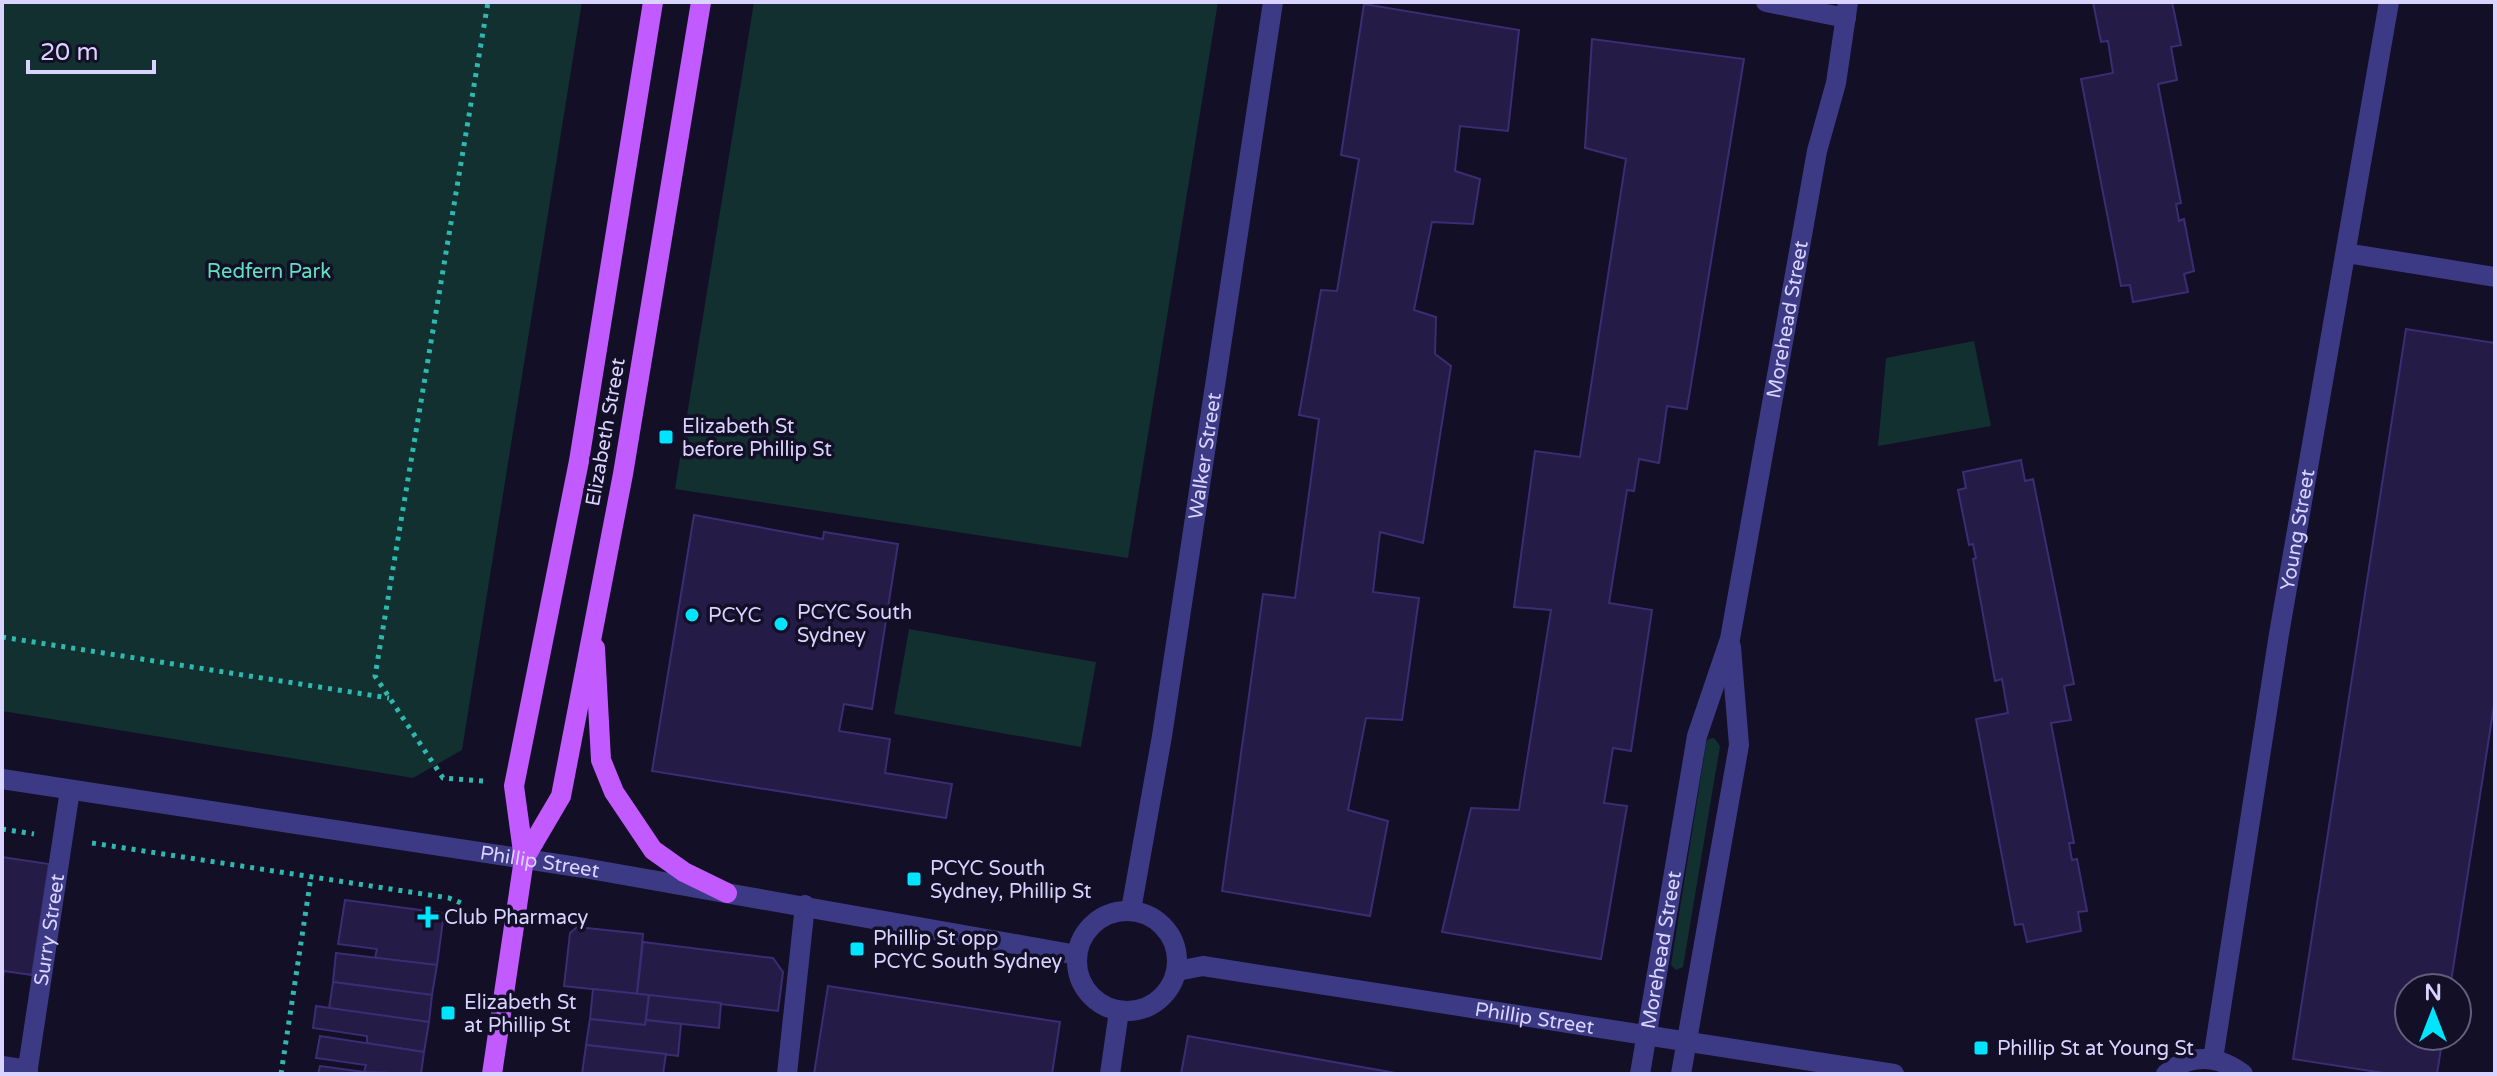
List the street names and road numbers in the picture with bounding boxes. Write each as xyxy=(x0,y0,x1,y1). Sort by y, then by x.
street label: Morehead Street xyxy=(1762,238,1814,400)
street label: Elizabeth Street xyxy=(581,356,631,508)
street label: Walker Street xyxy=(1184,391,1227,521)
street label: Young Street xyxy=(2276,467,2321,592)
street label: Phillip Street xyxy=(478,841,602,884)
street label: Morehead Street xyxy=(1637,869,1687,1031)
street label: Surry Street xyxy=(30,872,70,987)
street label: Phillip Street xyxy=(1473,998,1596,1040)

